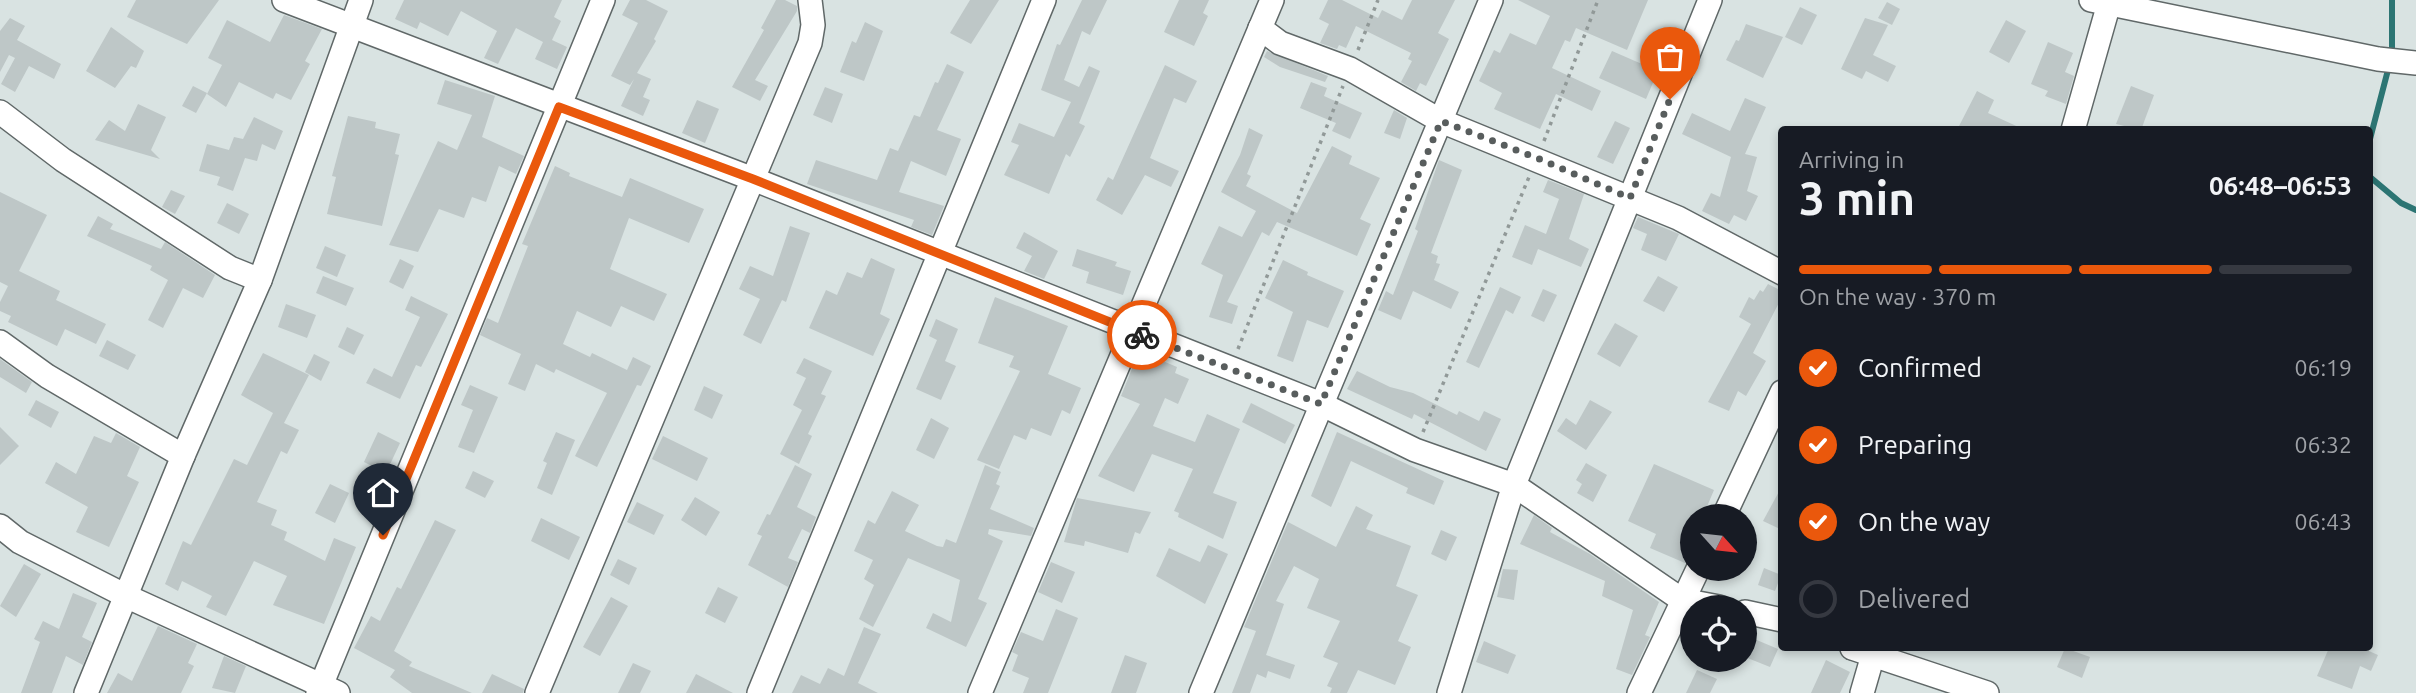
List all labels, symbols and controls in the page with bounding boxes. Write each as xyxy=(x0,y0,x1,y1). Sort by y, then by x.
pin xyxy=(1640,27,1700,99)
icon: bag xyxy=(1651,38,1689,76)
text: Arriving in xyxy=(1799,147,1904,172)
text: 06:48–06:53 xyxy=(2209,171,2352,200)
text: 3 min xyxy=(1799,172,1915,224)
text: On the way · 370 m xyxy=(1799,284,1996,309)
courier xyxy=(1107,300,1177,370)
icon: bike xyxy=(1123,316,1161,354)
icon: check xyxy=(1799,349,1837,387)
text: Confirmed xyxy=(1858,353,1982,382)
text: 06:19 xyxy=(2294,355,2352,380)
icon: check xyxy=(1799,426,1837,464)
text: Preparing xyxy=(1858,430,1972,459)
text: 06:32 xyxy=(2294,432,2352,457)
pin xyxy=(353,463,413,535)
icon: home xyxy=(364,474,402,512)
icon: check xyxy=(1799,503,1837,541)
north arrow xyxy=(1680,504,1757,581)
map controls xyxy=(1680,504,1757,672)
text: On the way xyxy=(1858,507,1990,536)
text: 06:43 xyxy=(2294,509,2352,534)
text: Delivered xyxy=(1858,584,1970,613)
button: locate xyxy=(1680,595,1757,672)

